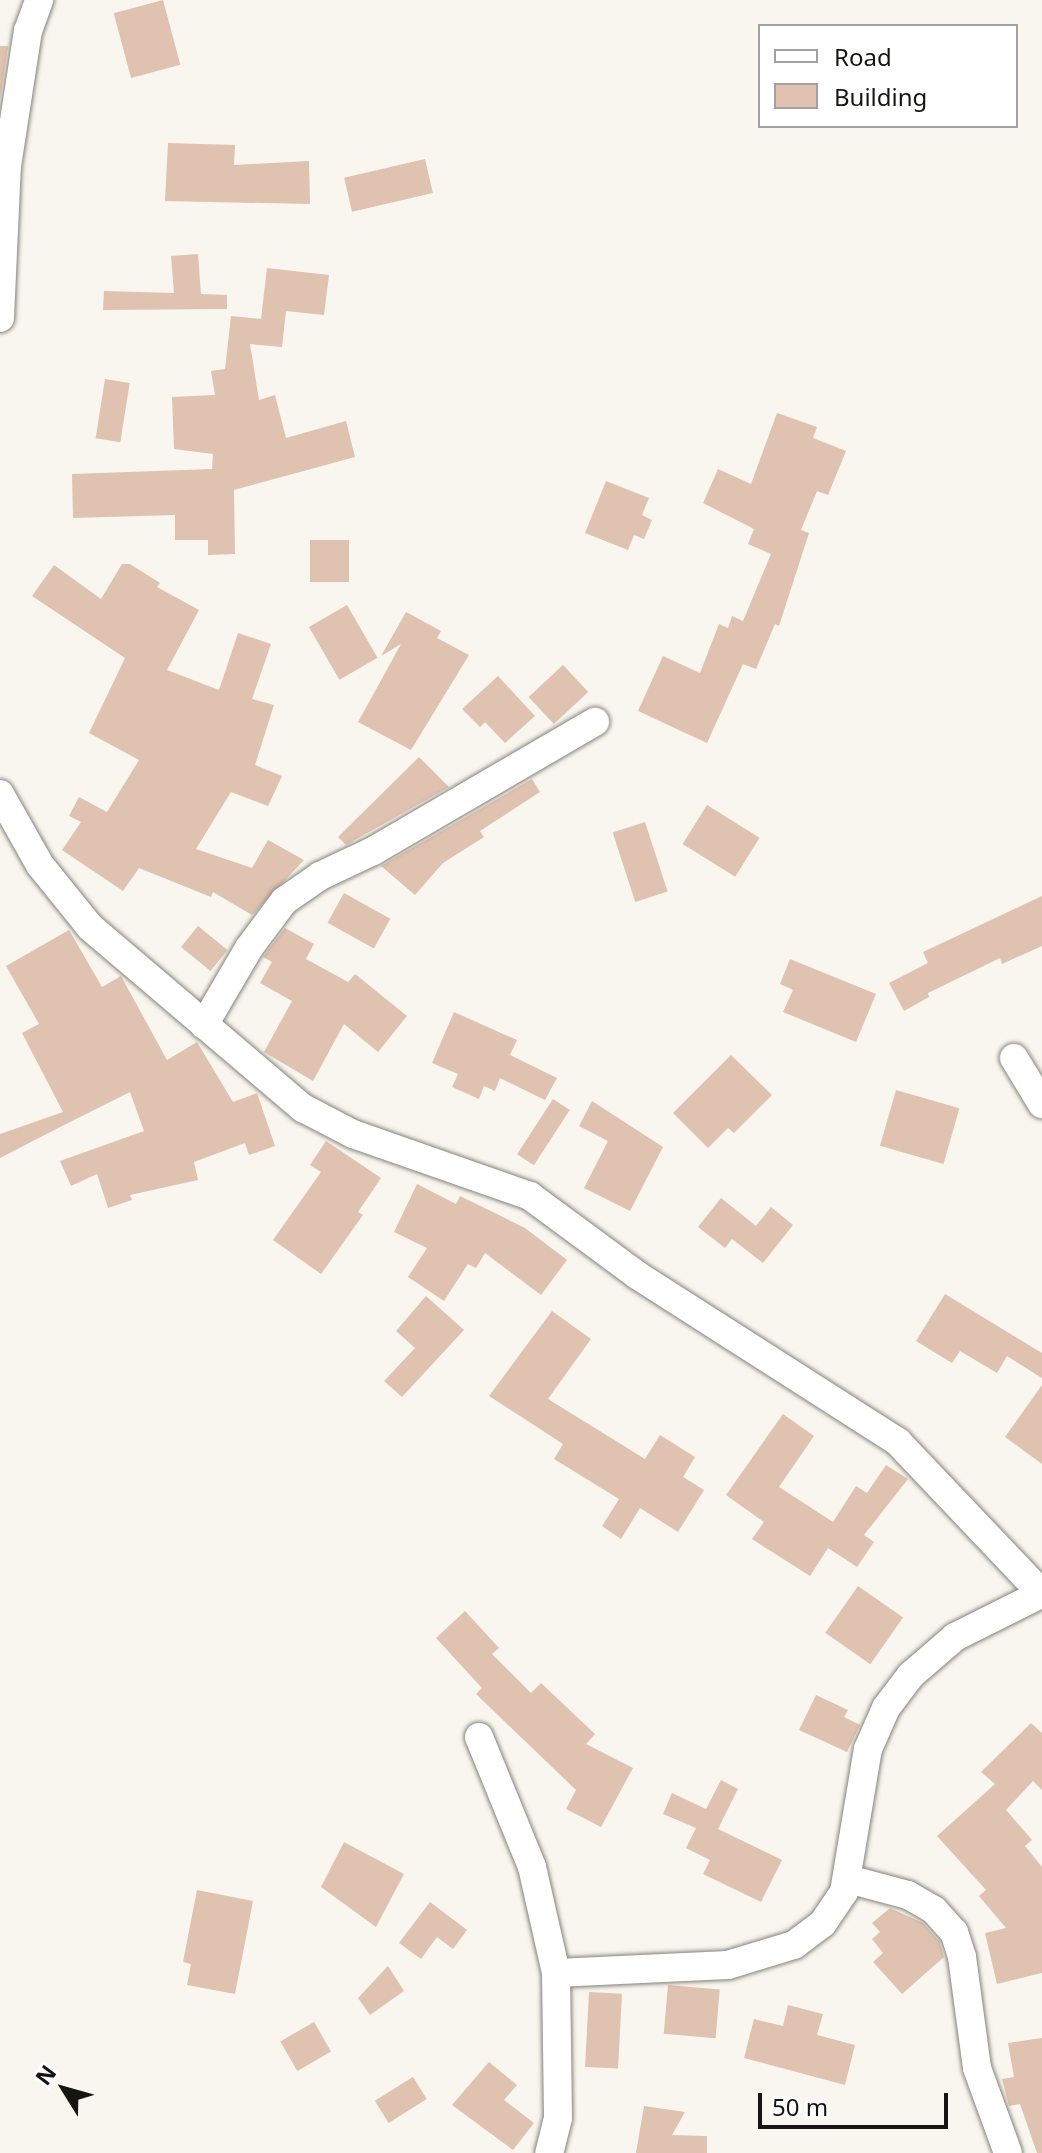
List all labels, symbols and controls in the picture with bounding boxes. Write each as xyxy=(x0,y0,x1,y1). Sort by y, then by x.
legend xyxy=(758,24,1018,128)
text: Road xyxy=(834,40,892,73)
text: Building xyxy=(834,80,927,113)
north arrow xyxy=(24,2049,104,2129)
text: N xyxy=(27,2058,62,2091)
scale bar xyxy=(762,2077,952,2127)
text: 50 m xyxy=(772,2090,828,2123)

